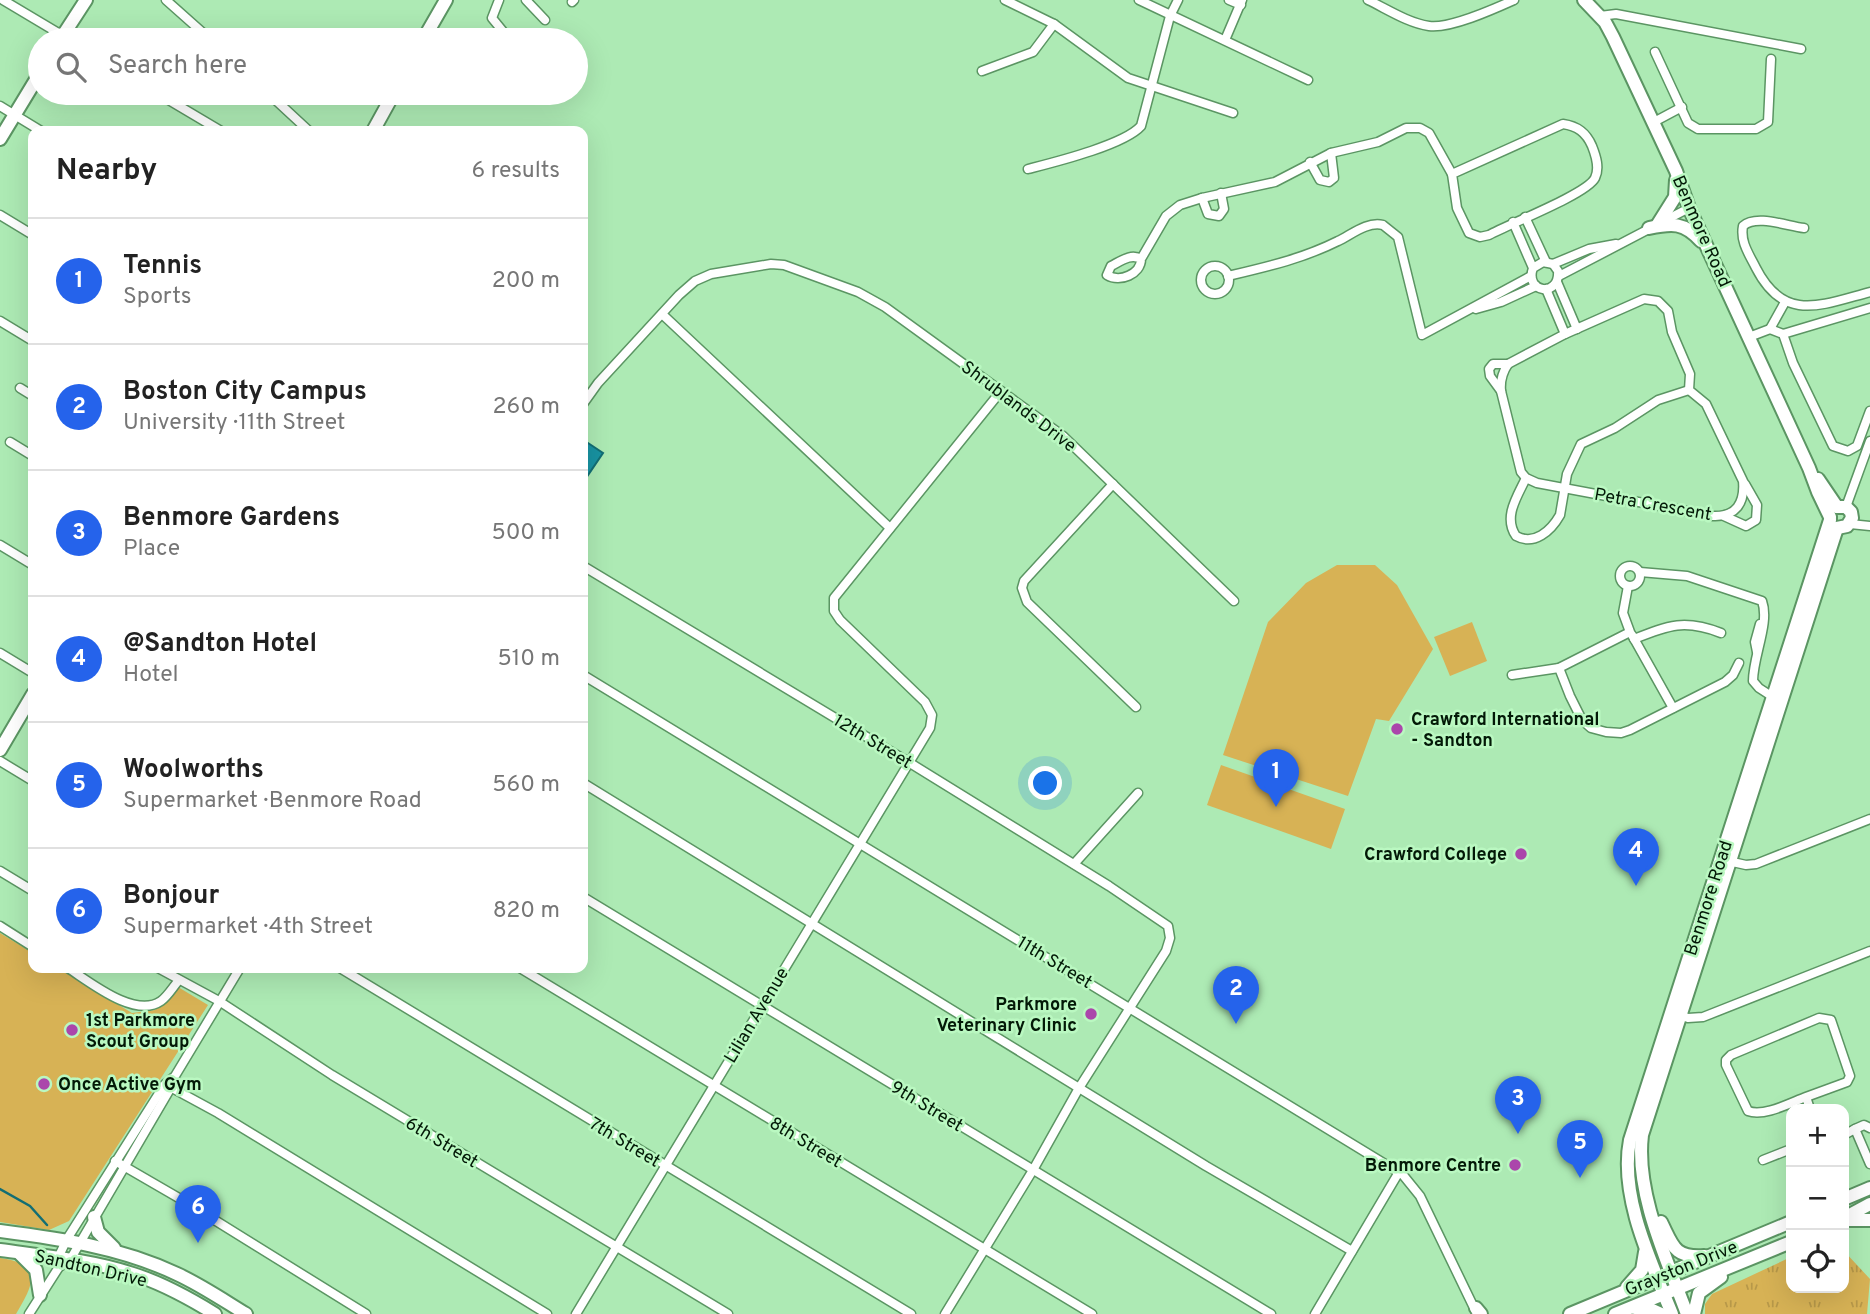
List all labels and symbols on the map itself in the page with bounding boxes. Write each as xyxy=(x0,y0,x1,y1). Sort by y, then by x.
street label: Benmore Road xyxy=(1666,172,1736,291)
street label: Shrublands Drive xyxy=(956,356,1080,458)
street label: Petra Crescent xyxy=(1592,484,1713,527)
place label: Crawford International - Sandton xyxy=(1411,709,1600,753)
street label: 12th Street xyxy=(829,710,916,775)
marker: Crawford International - Sandton xyxy=(1389,721,1405,737)
pin: 1 xyxy=(1253,749,1299,807)
your location xyxy=(1028,766,1062,800)
pin: 4 xyxy=(1613,828,1659,886)
street label: Benmore Road xyxy=(1680,838,1739,959)
place label: Crawford College xyxy=(1364,844,1507,867)
marker: Crawford College xyxy=(1513,846,1529,862)
street label: 11th Street xyxy=(1012,932,1096,995)
street label: Lilian Avenue xyxy=(720,964,795,1068)
pin: 2 xyxy=(1213,966,1259,1024)
place label: Parkmore Veterinary Clinic xyxy=(936,994,1077,1038)
marker: Parkmore Veterinary Clinic xyxy=(1083,1006,1099,1022)
place label: 1st Parkmore Scout Group xyxy=(86,1010,195,1054)
marker: 1st Parkmore Scout Group xyxy=(64,1022,80,1038)
place label: Once Active Gym xyxy=(58,1074,202,1097)
marker: Once Active Gym xyxy=(36,1076,52,1092)
pin: 3 xyxy=(1495,1076,1541,1134)
street label: 9th Street xyxy=(886,1077,967,1138)
street label: 6th Street xyxy=(401,1113,482,1174)
street label: 7th Street xyxy=(584,1113,664,1174)
street label: 8th Street xyxy=(765,1113,846,1174)
pin: 5 xyxy=(1557,1120,1603,1178)
place label: Benmore Centre xyxy=(1365,1155,1501,1178)
marker: Benmore Centre xyxy=(1507,1157,1523,1173)
pin: 6 xyxy=(175,1185,221,1243)
street label: Grayston Drive xyxy=(1622,1236,1741,1302)
street label: Sandton Drive xyxy=(32,1245,149,1294)

